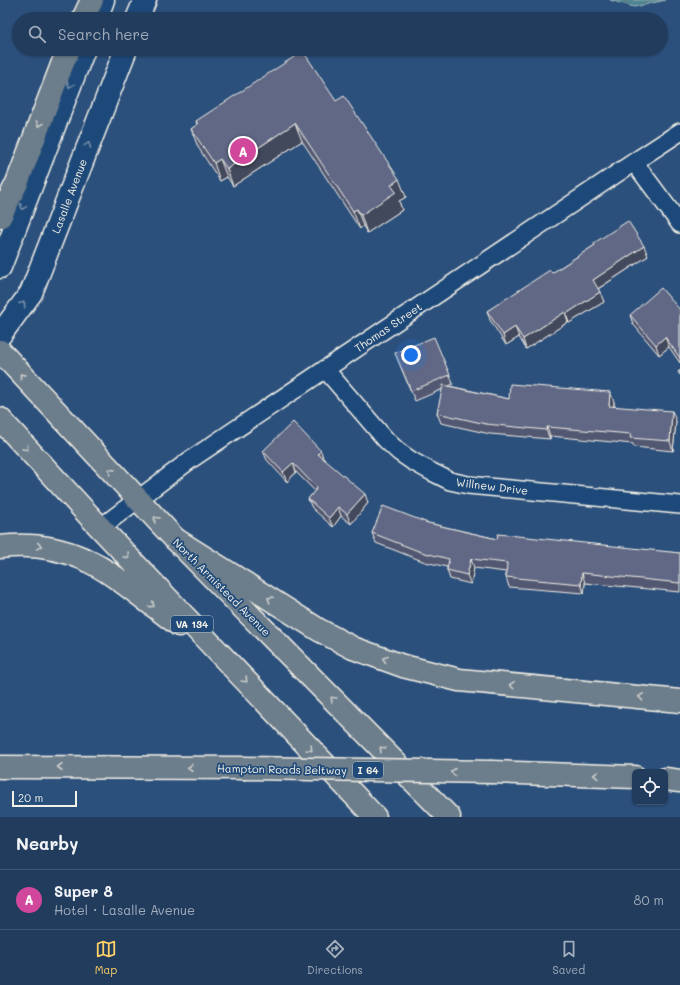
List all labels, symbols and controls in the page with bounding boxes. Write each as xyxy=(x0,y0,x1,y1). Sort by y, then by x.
search box xyxy=(12,12,668,56)
icon: search xyxy=(26,23,48,45)
text: Search here xyxy=(58,24,149,44)
one-way arrow xyxy=(67,82,75,89)
one-way arrow xyxy=(36,121,44,128)
pin: A xyxy=(230,136,256,166)
one-way arrow xyxy=(84,142,92,149)
street label: Lasalle Avenue xyxy=(48,156,90,235)
one-way arrow xyxy=(20,203,28,210)
street label: Thomas Street xyxy=(351,299,425,355)
one-way arrow xyxy=(18,301,26,308)
your location xyxy=(401,345,421,365)
one-way arrow xyxy=(20,373,27,380)
one-way arrow xyxy=(22,443,29,451)
one-way arrow xyxy=(108,468,116,476)
street label: Willnew Drive xyxy=(455,474,529,498)
one-way arrow xyxy=(153,516,161,524)
street label: North Armistead Avenue xyxy=(170,535,274,639)
one-way arrow xyxy=(36,541,42,550)
one-way arrow xyxy=(122,551,130,559)
one-way arrow xyxy=(267,596,274,604)
one-way arrow xyxy=(148,601,155,608)
road number: VA 134 xyxy=(171,616,213,632)
one-way arrow xyxy=(381,656,388,664)
one-way arrow xyxy=(240,675,248,683)
one-way arrow xyxy=(509,681,515,690)
one-way arrow xyxy=(638,693,644,702)
one-way arrow xyxy=(330,696,338,704)
one-way arrow xyxy=(305,744,313,752)
one-way arrow xyxy=(379,746,387,754)
street label: Hampton Roads Beltway xyxy=(217,760,347,778)
road number: I 64 xyxy=(353,762,383,778)
one-way arrow xyxy=(57,763,63,771)
one-way arrow xyxy=(187,764,193,772)
one-way arrow xyxy=(450,767,456,776)
map controls xyxy=(632,769,668,805)
button: locate xyxy=(632,769,668,805)
one-way arrow xyxy=(593,771,599,779)
scale bar xyxy=(12,789,77,808)
text: 20 m xyxy=(18,790,43,805)
text: Nearby xyxy=(16,832,78,854)
text: Super 8 xyxy=(54,881,113,901)
text: A xyxy=(24,891,34,908)
text: 80 m xyxy=(634,891,664,908)
text: Hotel · Lasalle Avenue xyxy=(54,901,195,918)
tab: Map xyxy=(95,938,117,977)
tab: Directions xyxy=(307,938,363,977)
tab: Saved xyxy=(552,938,585,977)

